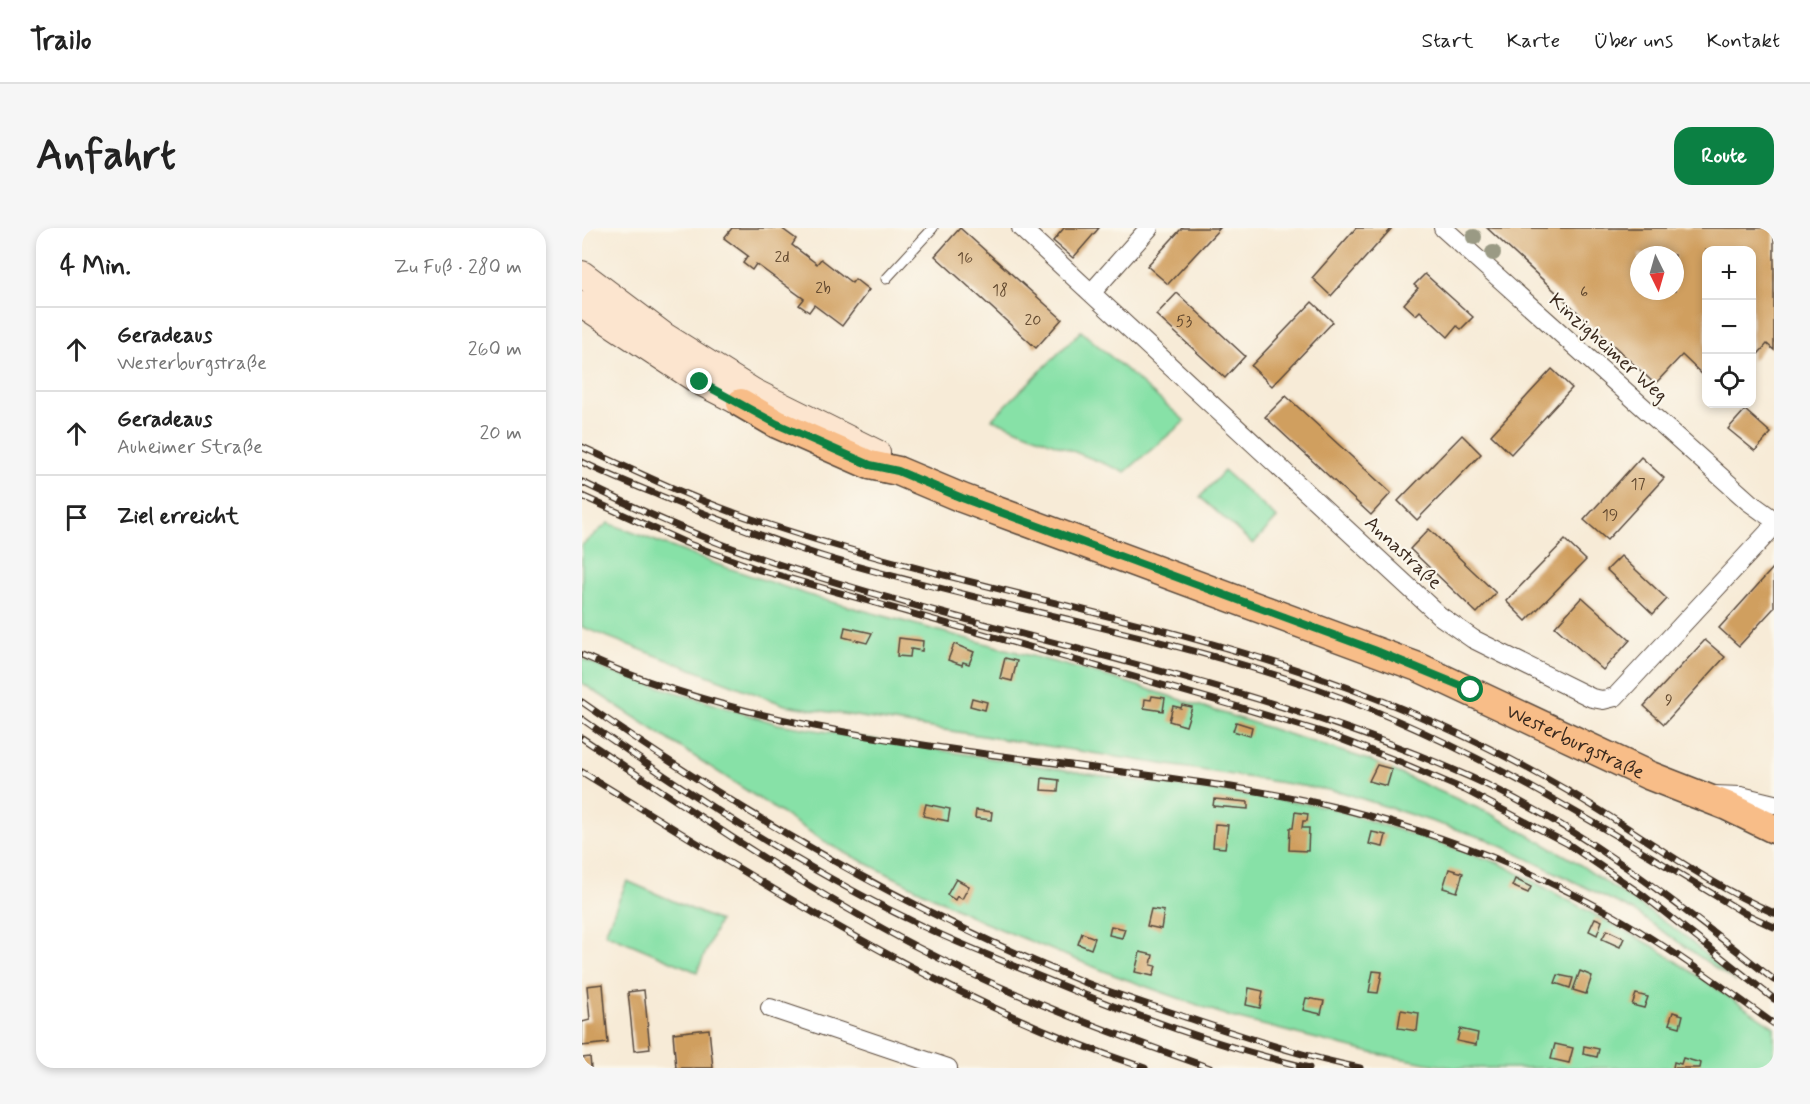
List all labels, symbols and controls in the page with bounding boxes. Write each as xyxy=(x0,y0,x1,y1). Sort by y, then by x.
text: Trailo xyxy=(30,23,91,60)
text: Start xyxy=(1422,27,1474,55)
text: Karte xyxy=(1507,27,1560,55)
text: Über uns xyxy=(1593,27,1673,55)
text: Kontakt xyxy=(1706,27,1780,55)
button: Route xyxy=(1674,127,1774,185)
text: Anfahrt xyxy=(36,129,176,184)
north arrow xyxy=(1630,246,1684,300)
map controls xyxy=(1702,246,1756,408)
button: + xyxy=(1702,246,1756,300)
house number: 2d xyxy=(774,247,790,268)
house number: 16 xyxy=(957,248,973,269)
text: 4 Min. xyxy=(60,250,131,284)
text: Zu Fuß · 280 m xyxy=(394,254,522,281)
house number: 2b xyxy=(815,278,831,299)
house number: 18 xyxy=(992,280,1008,301)
house number: 6 xyxy=(1580,282,1588,303)
street label: Kinzigheimer Weg xyxy=(1543,287,1673,409)
button: − xyxy=(1702,300,1756,354)
house number: 20 xyxy=(1025,310,1042,331)
house number: 53 xyxy=(1176,311,1192,332)
text: Geradeaus xyxy=(117,322,212,350)
icon: ahead xyxy=(60,333,93,366)
text: 260 m xyxy=(468,336,522,363)
text: Westerburgstraße xyxy=(117,350,267,377)
button: locate xyxy=(1702,354,1756,408)
route end xyxy=(686,368,712,394)
text: Geradeaus xyxy=(117,406,212,434)
icon: ahead xyxy=(60,417,93,450)
text: 20 m xyxy=(479,420,522,447)
text: Auheimer Straße xyxy=(117,434,263,461)
house number: 17 xyxy=(1630,474,1646,495)
icon: arrive xyxy=(60,501,93,534)
text: Ziel erreicht xyxy=(117,503,239,531)
house number: 19 xyxy=(1602,505,1618,526)
street label: Annastraße xyxy=(1358,510,1448,596)
route start xyxy=(1457,676,1483,702)
house number: 9 xyxy=(1665,690,1673,711)
street label: Westerburgstraße xyxy=(1501,698,1649,787)

